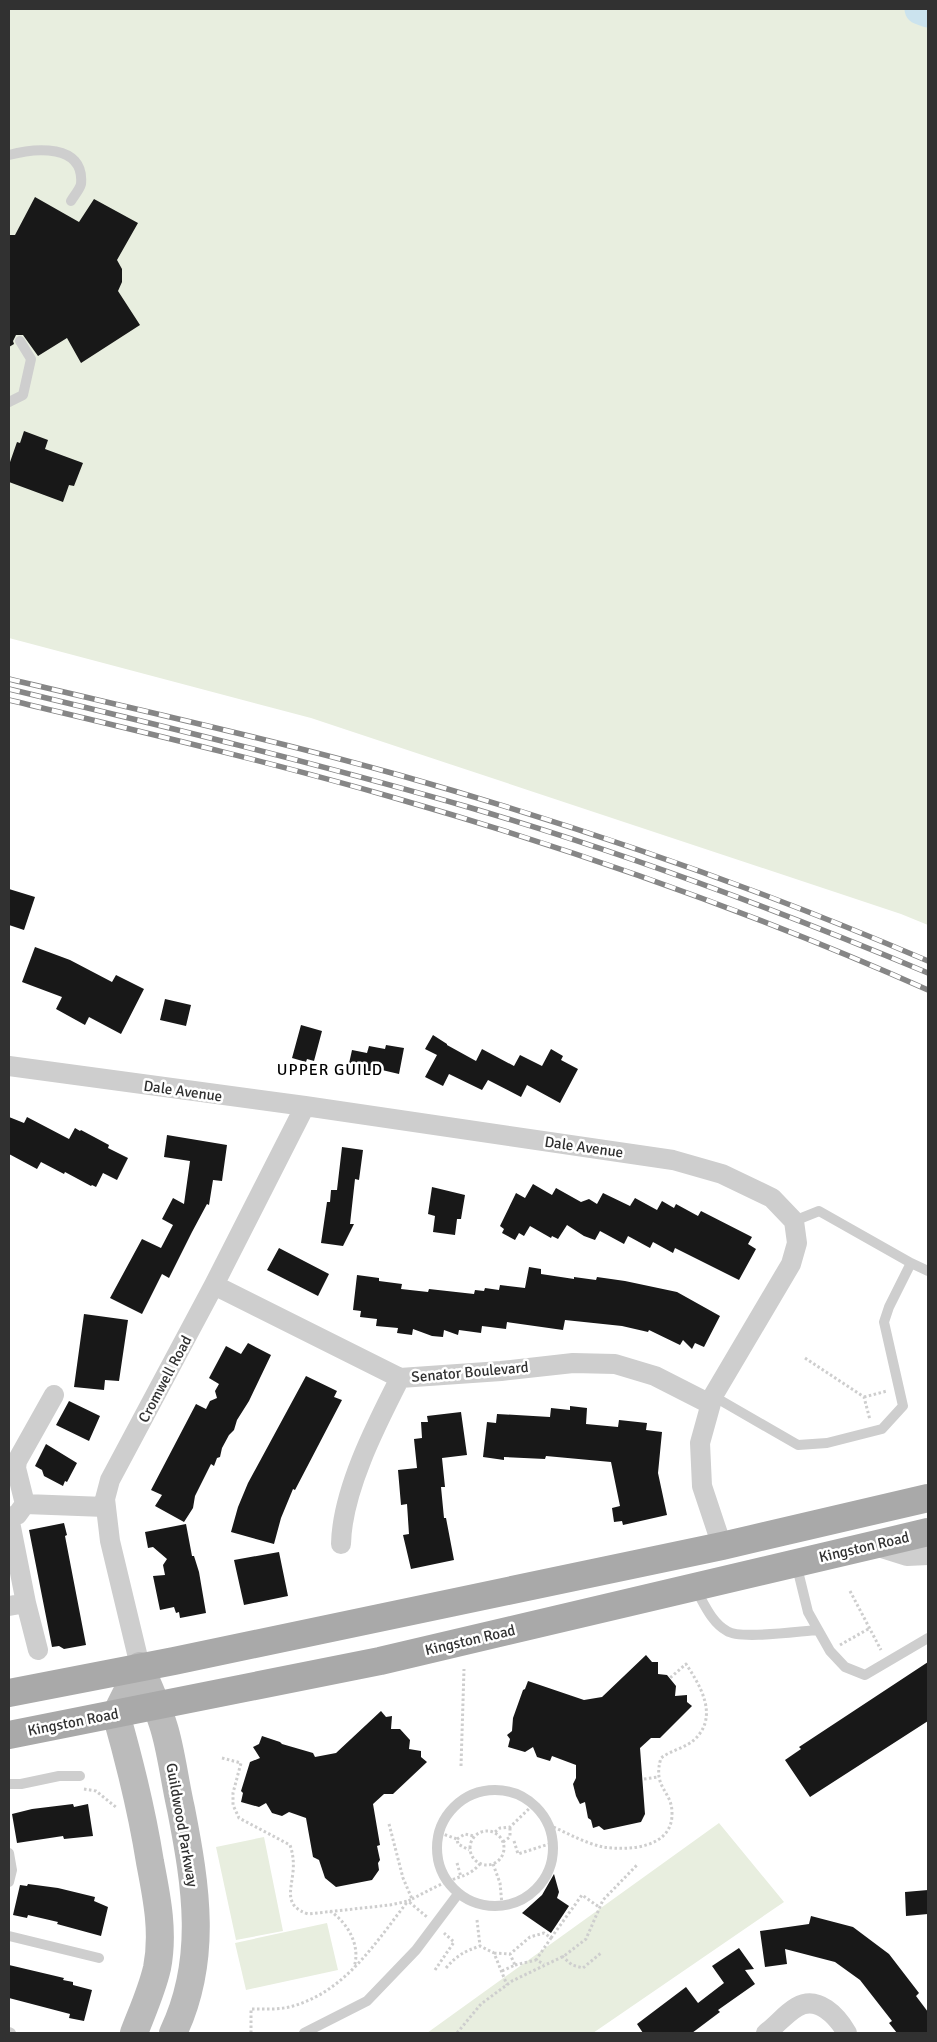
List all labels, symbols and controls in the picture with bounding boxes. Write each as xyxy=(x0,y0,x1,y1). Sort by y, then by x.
district label: UPPER GUILD xyxy=(277,1060,383,1080)
street label: Dale Avenue xyxy=(143,1077,223,1105)
street label: Dale Avenue xyxy=(544,1133,624,1161)
street label: Cromwell Road xyxy=(135,1332,196,1426)
street label: Senator Boulevard xyxy=(411,1358,529,1386)
street label: Kingston Road xyxy=(817,1528,911,1566)
street label: Kingston Road xyxy=(423,1621,517,1659)
street label: Kingston Road xyxy=(26,1704,120,1740)
street label: Guildwood Parkway xyxy=(162,1762,202,1888)

